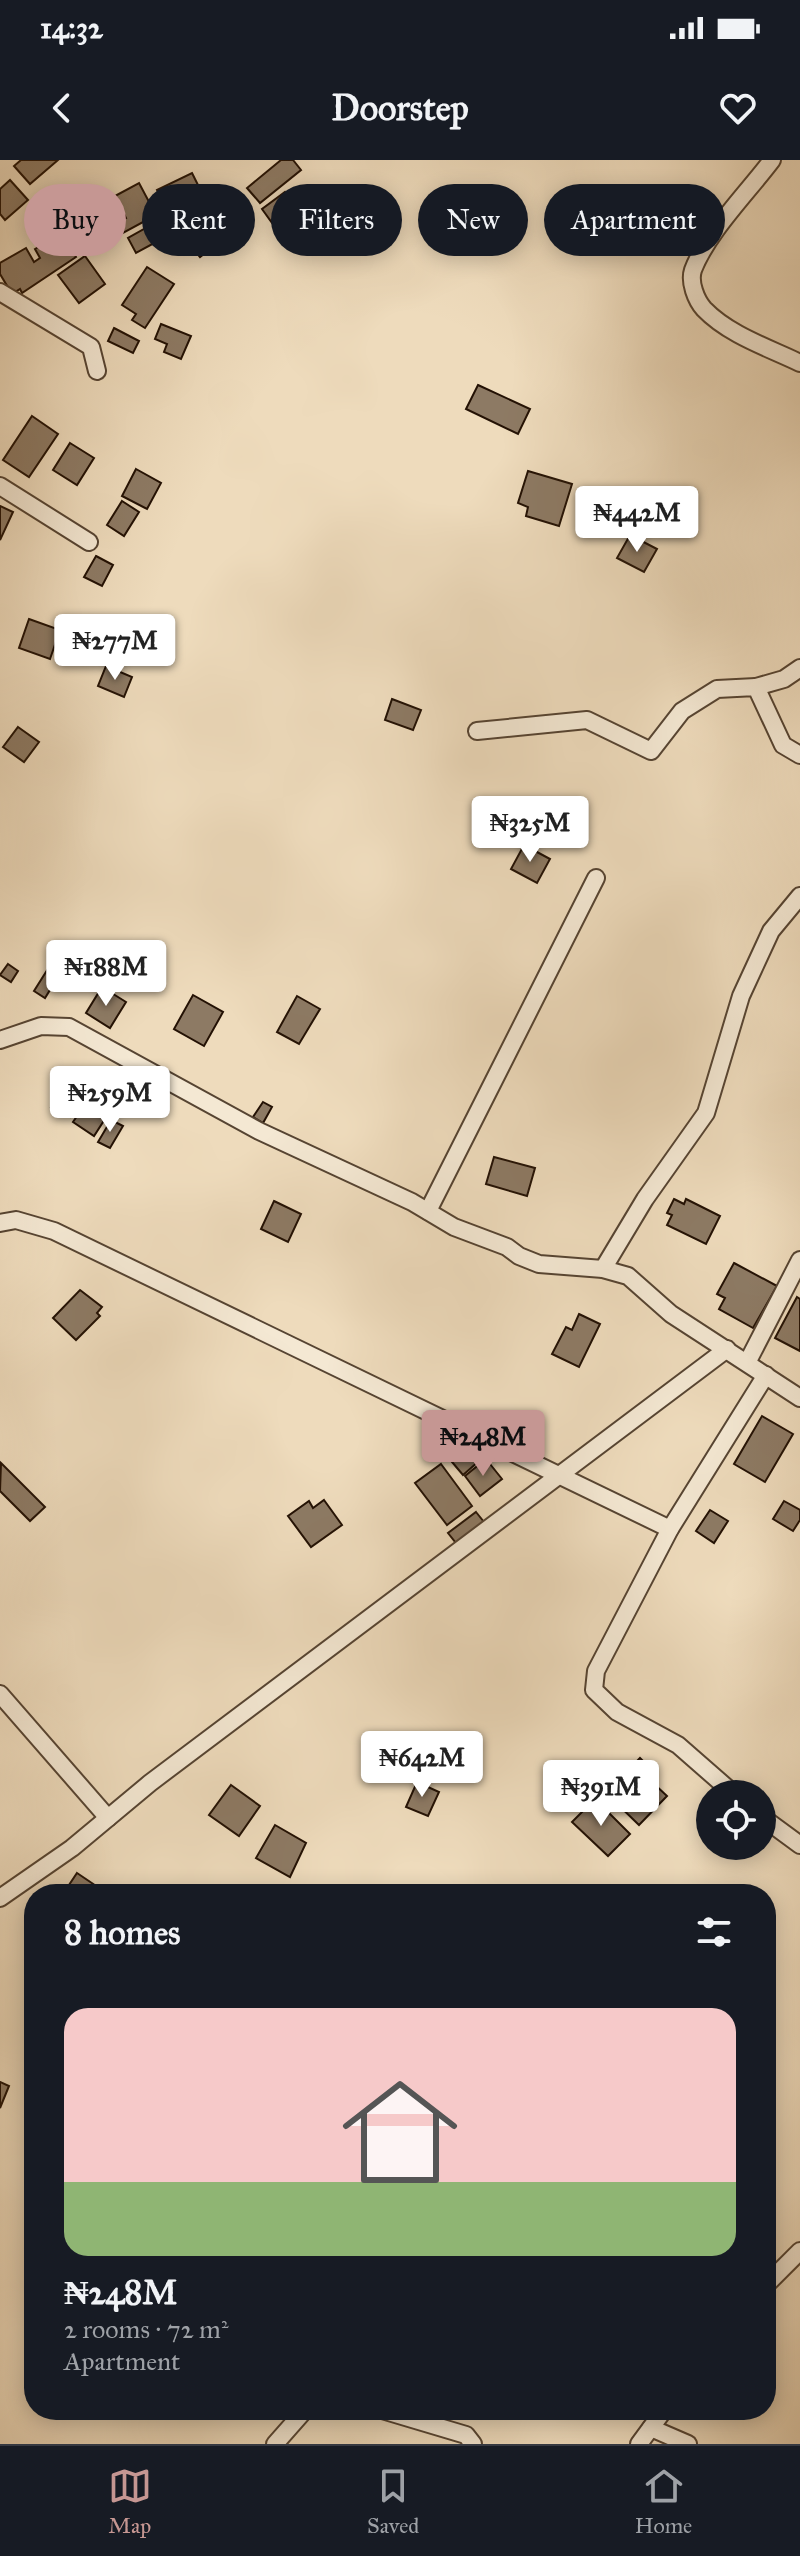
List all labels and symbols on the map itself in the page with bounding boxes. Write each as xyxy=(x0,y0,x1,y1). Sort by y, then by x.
pin: ₦442M xyxy=(581,486,693,554)
pin: ₦277M xyxy=(59,614,171,682)
pin: ₦325M xyxy=(474,796,586,864)
pin: ₦188M xyxy=(50,940,162,1008)
pin: ₦259M xyxy=(54,1066,166,1134)
pin: ₦248M xyxy=(427,1410,539,1478)
pin: ₦642M xyxy=(366,1731,478,1799)
pin: ₦391M xyxy=(545,1760,657,1828)

